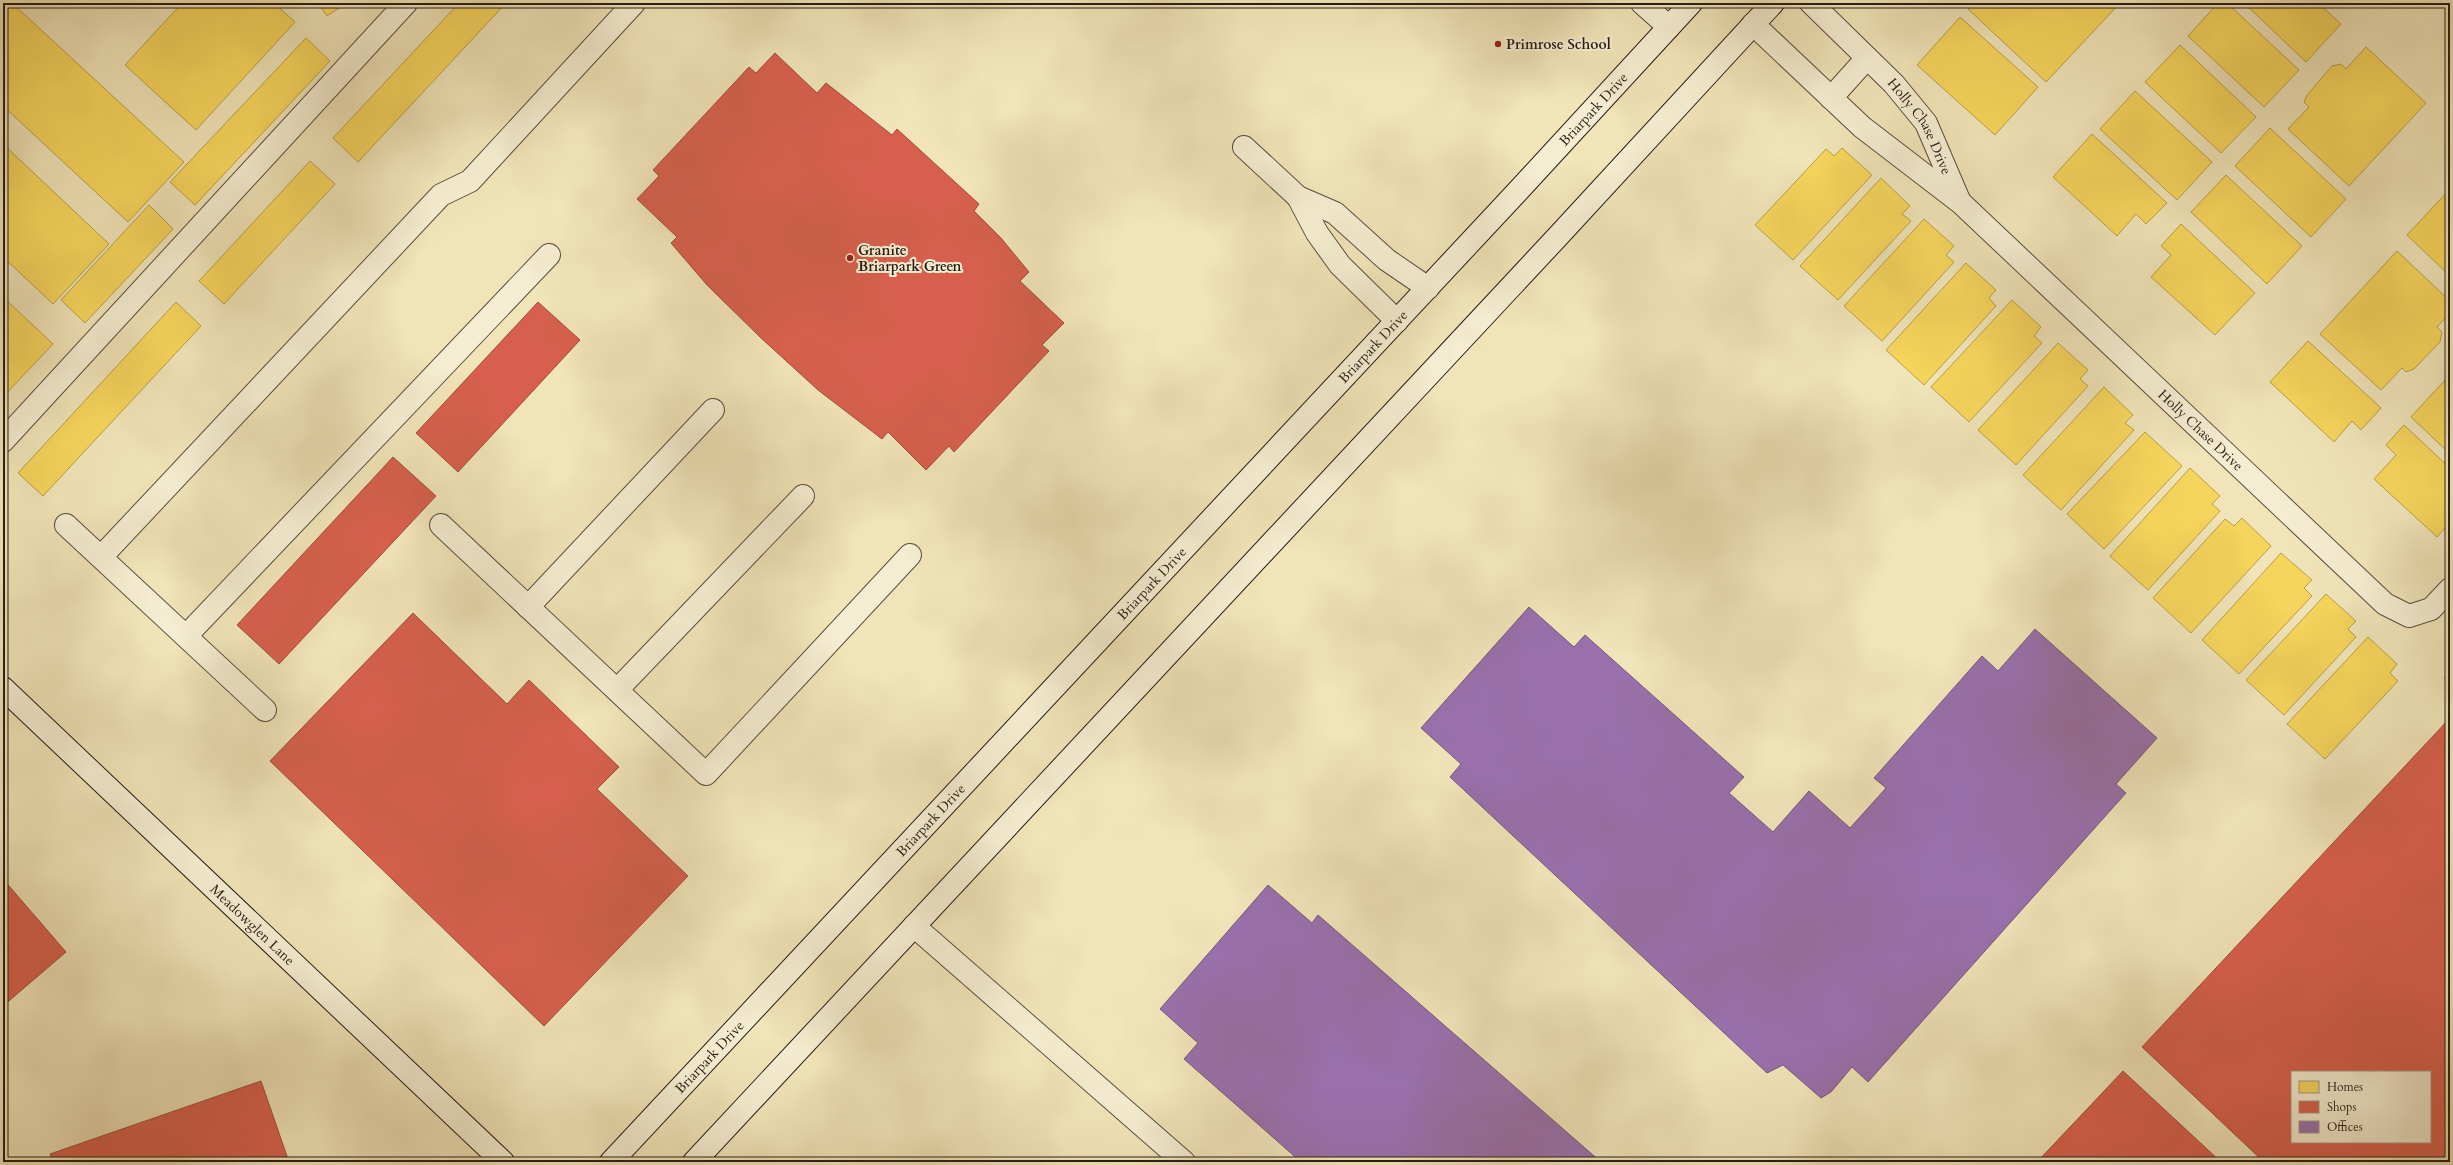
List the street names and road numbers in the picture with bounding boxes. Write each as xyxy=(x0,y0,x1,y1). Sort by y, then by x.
street label: Briarpark Drive xyxy=(1555,69,1632,150)
street label: Holly Chase Drive xyxy=(1883,74,1956,177)
street label: Briarpark Drive xyxy=(1334,306,1412,387)
street label: Holly Chase Drive xyxy=(2154,385,2247,475)
street label: Briarpark Drive xyxy=(1113,543,1191,624)
street label: Briarpark Drive xyxy=(892,780,970,861)
street label: Meadowglen Lane xyxy=(206,880,299,970)
street label: Briarpark Drive xyxy=(671,1016,749,1098)

